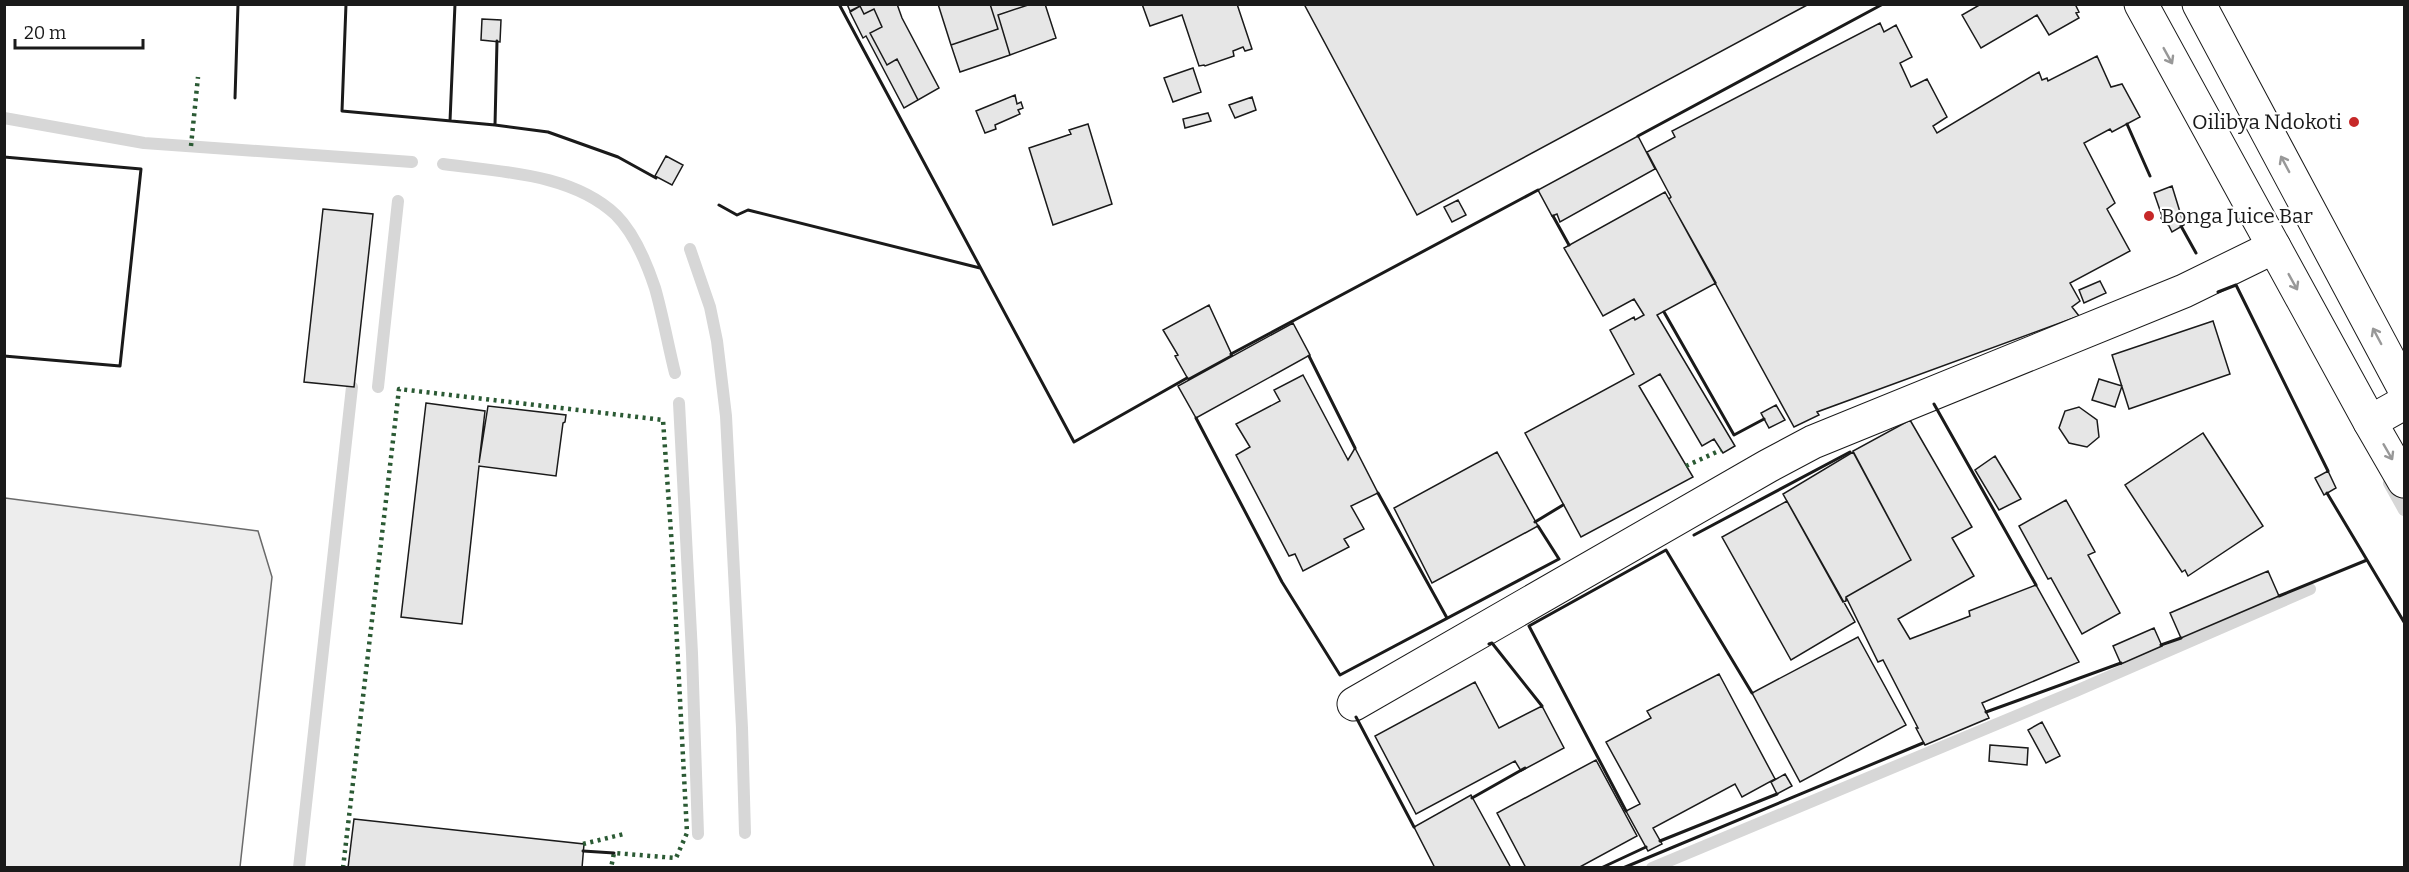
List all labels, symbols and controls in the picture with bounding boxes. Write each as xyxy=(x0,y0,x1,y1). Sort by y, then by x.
scale bar xyxy=(15,12,142,50)
text: 20 m xyxy=(24,22,66,44)
one-way arrow xyxy=(2163,47,2175,64)
place label: Oilibya Ndokoti xyxy=(2192,109,2342,135)
marker: Oilibya Ndokoti xyxy=(2347,115,2361,129)
one-way arrow xyxy=(2279,156,2290,174)
place label: Bonga Juice Bar xyxy=(2161,203,2313,229)
marker: Bonga Juice Bar xyxy=(2142,209,2156,223)
one-way arrow xyxy=(2287,273,2299,290)
one-way arrow xyxy=(2371,328,2383,345)
one-way arrow xyxy=(2382,443,2394,460)

